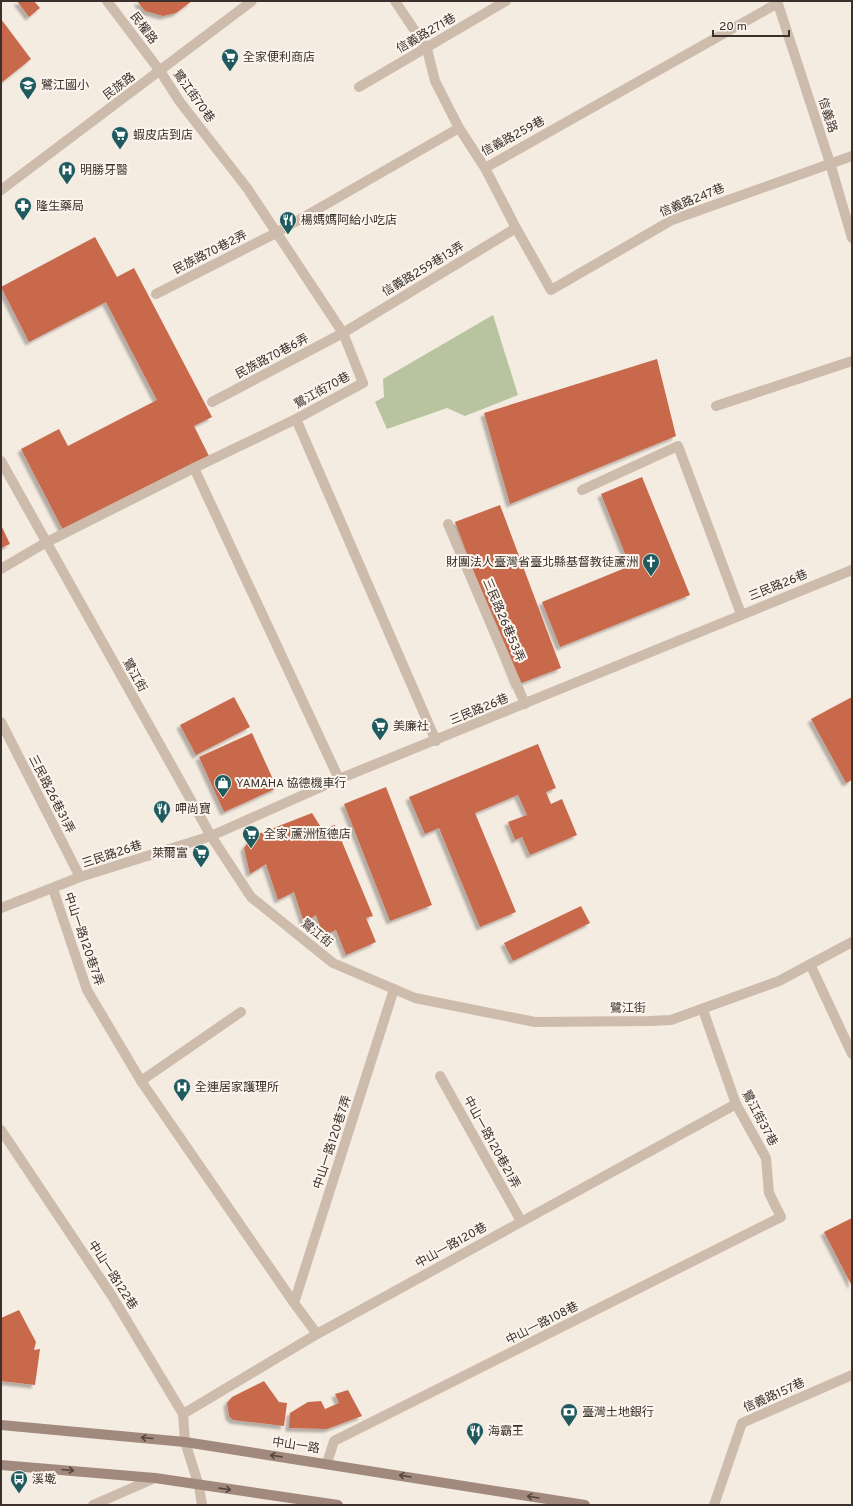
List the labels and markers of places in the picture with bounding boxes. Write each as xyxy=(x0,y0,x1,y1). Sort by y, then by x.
supermarket icon: 全家便利商店 xyxy=(220,47,240,72)
place label: 全家便利商店 xyxy=(243,50,315,66)
school or university icon: 鷺江國小 xyxy=(18,75,38,100)
place label: 鷺江國小 xyxy=(41,78,89,94)
supermarket icon: 蝦皮店到店 xyxy=(110,125,130,150)
place label: 蝦皮店到店 xyxy=(133,128,193,144)
hospital icon: 明勝牙醫 xyxy=(57,160,77,185)
place label: 明勝牙醫 xyxy=(80,163,128,179)
pharmacy icon: 隆生藥局 xyxy=(13,196,33,221)
place label: 隆生藥局 xyxy=(36,199,84,215)
restaurant icon: 楊媽媽阿給小吃店 xyxy=(278,210,298,235)
place label: 楊媽媽阿給小吃店 xyxy=(301,213,397,229)
church icon: 財團法人臺灣省臺北縣基督教徒蘆洲 xyxy=(641,552,661,577)
place label: 財團法人臺灣省臺北縣基督教徒蘆洲 xyxy=(446,555,638,571)
supermarket icon: 美廉社 xyxy=(370,716,390,741)
place label: 美廉社 xyxy=(393,719,429,735)
shop icon: YAMAHA 協德機車行 xyxy=(213,773,233,798)
place label: YAMAHA 協德機車行 xyxy=(236,776,347,792)
restaurant icon: 呷尚寶 xyxy=(152,799,172,824)
place label: 呷尚寶 xyxy=(175,802,211,818)
supermarket icon: 全家 蘆洲恆德店 xyxy=(241,824,261,849)
place label: 全家 蘆洲恆德店 xyxy=(264,827,351,843)
supermarket icon: 萊爾富 xyxy=(191,843,211,868)
place label: 萊爾富 xyxy=(152,846,188,862)
hospital icon: 全連居家護理所 xyxy=(172,1077,192,1102)
place label: 全連居家護理所 xyxy=(195,1080,279,1096)
bank icon: 臺灣土地銀行 xyxy=(559,1402,579,1427)
place label: 臺灣土地銀行 xyxy=(582,1405,654,1421)
restaurant icon: 海霸王 xyxy=(465,1421,485,1446)
place label: 海霸王 xyxy=(488,1424,524,1440)
bus stop icon: 溪墘 xyxy=(9,1469,29,1494)
place label: 溪墘 xyxy=(32,1472,56,1488)

